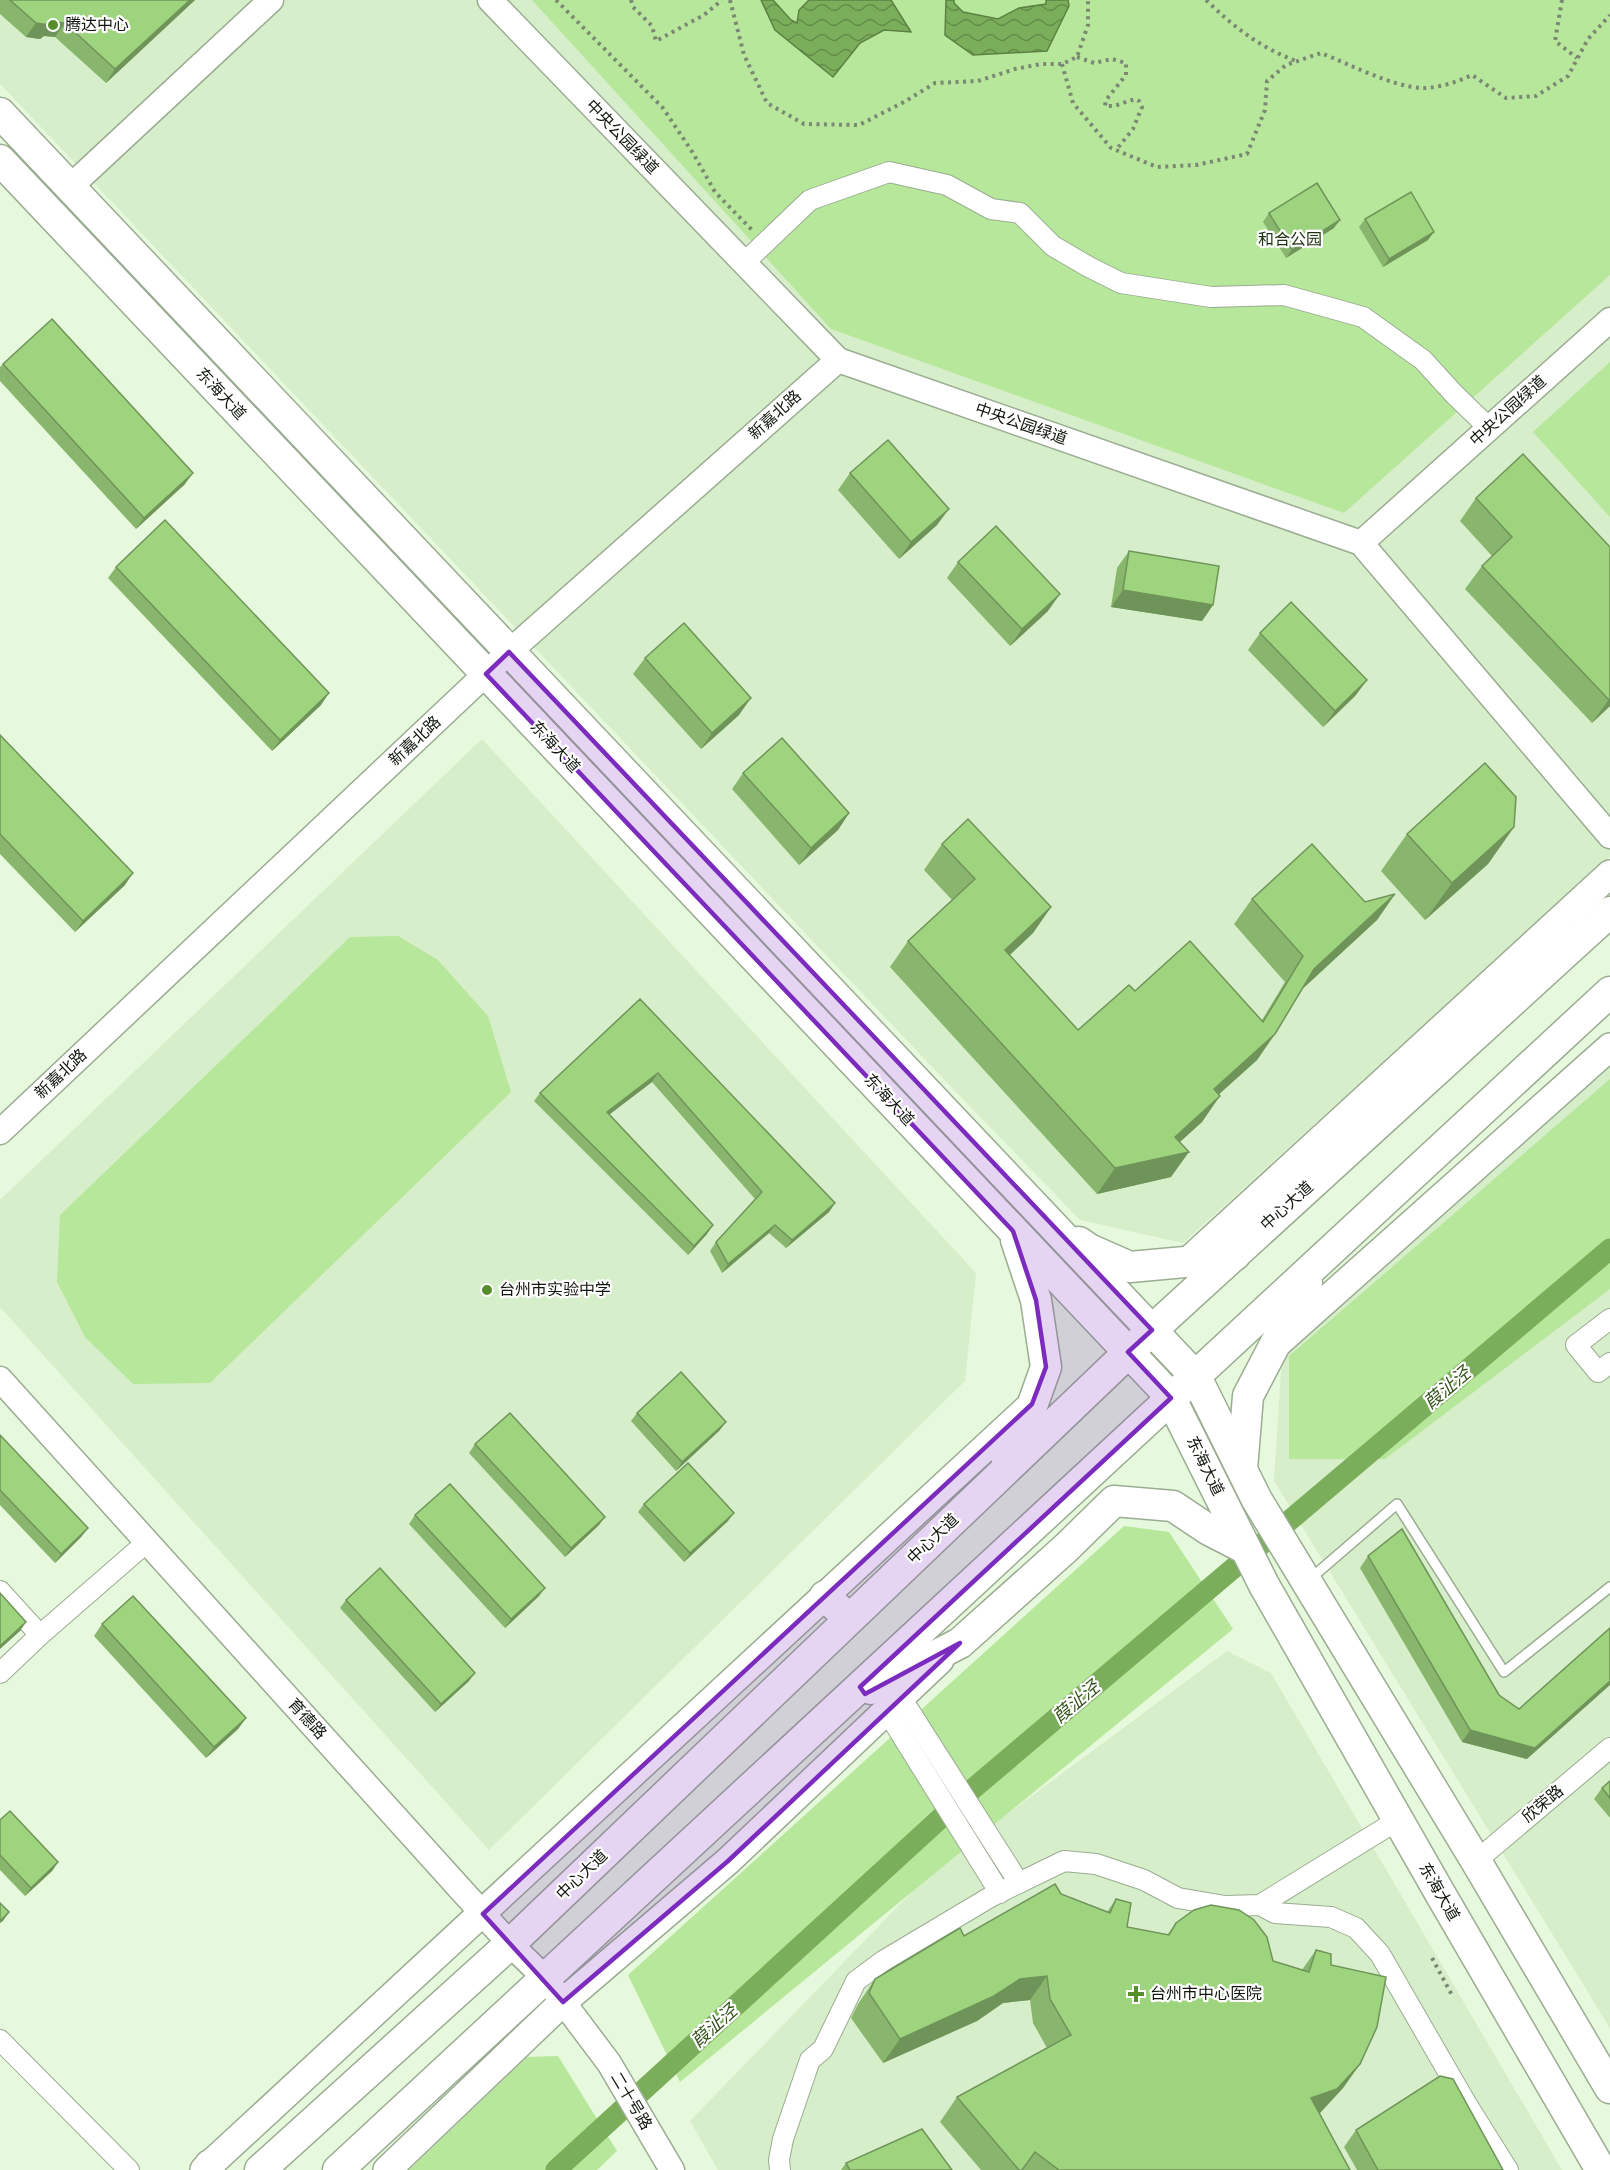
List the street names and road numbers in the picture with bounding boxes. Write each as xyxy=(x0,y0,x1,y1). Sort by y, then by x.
street label: 中央公园绿道 xyxy=(581,96,663,178)
street label: 东海大道 xyxy=(192,364,250,424)
street label: 中央公园绿道 xyxy=(1466,371,1550,451)
street label: 新嘉北路 xyxy=(745,386,805,444)
street label: 中央公园绿道 xyxy=(972,399,1070,449)
street label: 新嘉北路 xyxy=(385,712,445,770)
street label: 东海大道 xyxy=(526,717,584,777)
street label: 新嘉北路 xyxy=(31,1045,91,1103)
street label: 东海大道 xyxy=(860,1070,918,1130)
street label: 中心大道 xyxy=(1257,1177,1317,1235)
street label: 东海大道 xyxy=(1182,1433,1228,1499)
street label: 中心大道 xyxy=(903,1510,963,1568)
street label: 育德路 xyxy=(284,1694,330,1744)
street label: 欣荣路 xyxy=(1518,1781,1568,1827)
street label: 中心大道 xyxy=(552,1846,612,1904)
street label: 东海大道 xyxy=(1414,1859,1464,1925)
street label: 二十号路 xyxy=(606,2068,656,2134)

